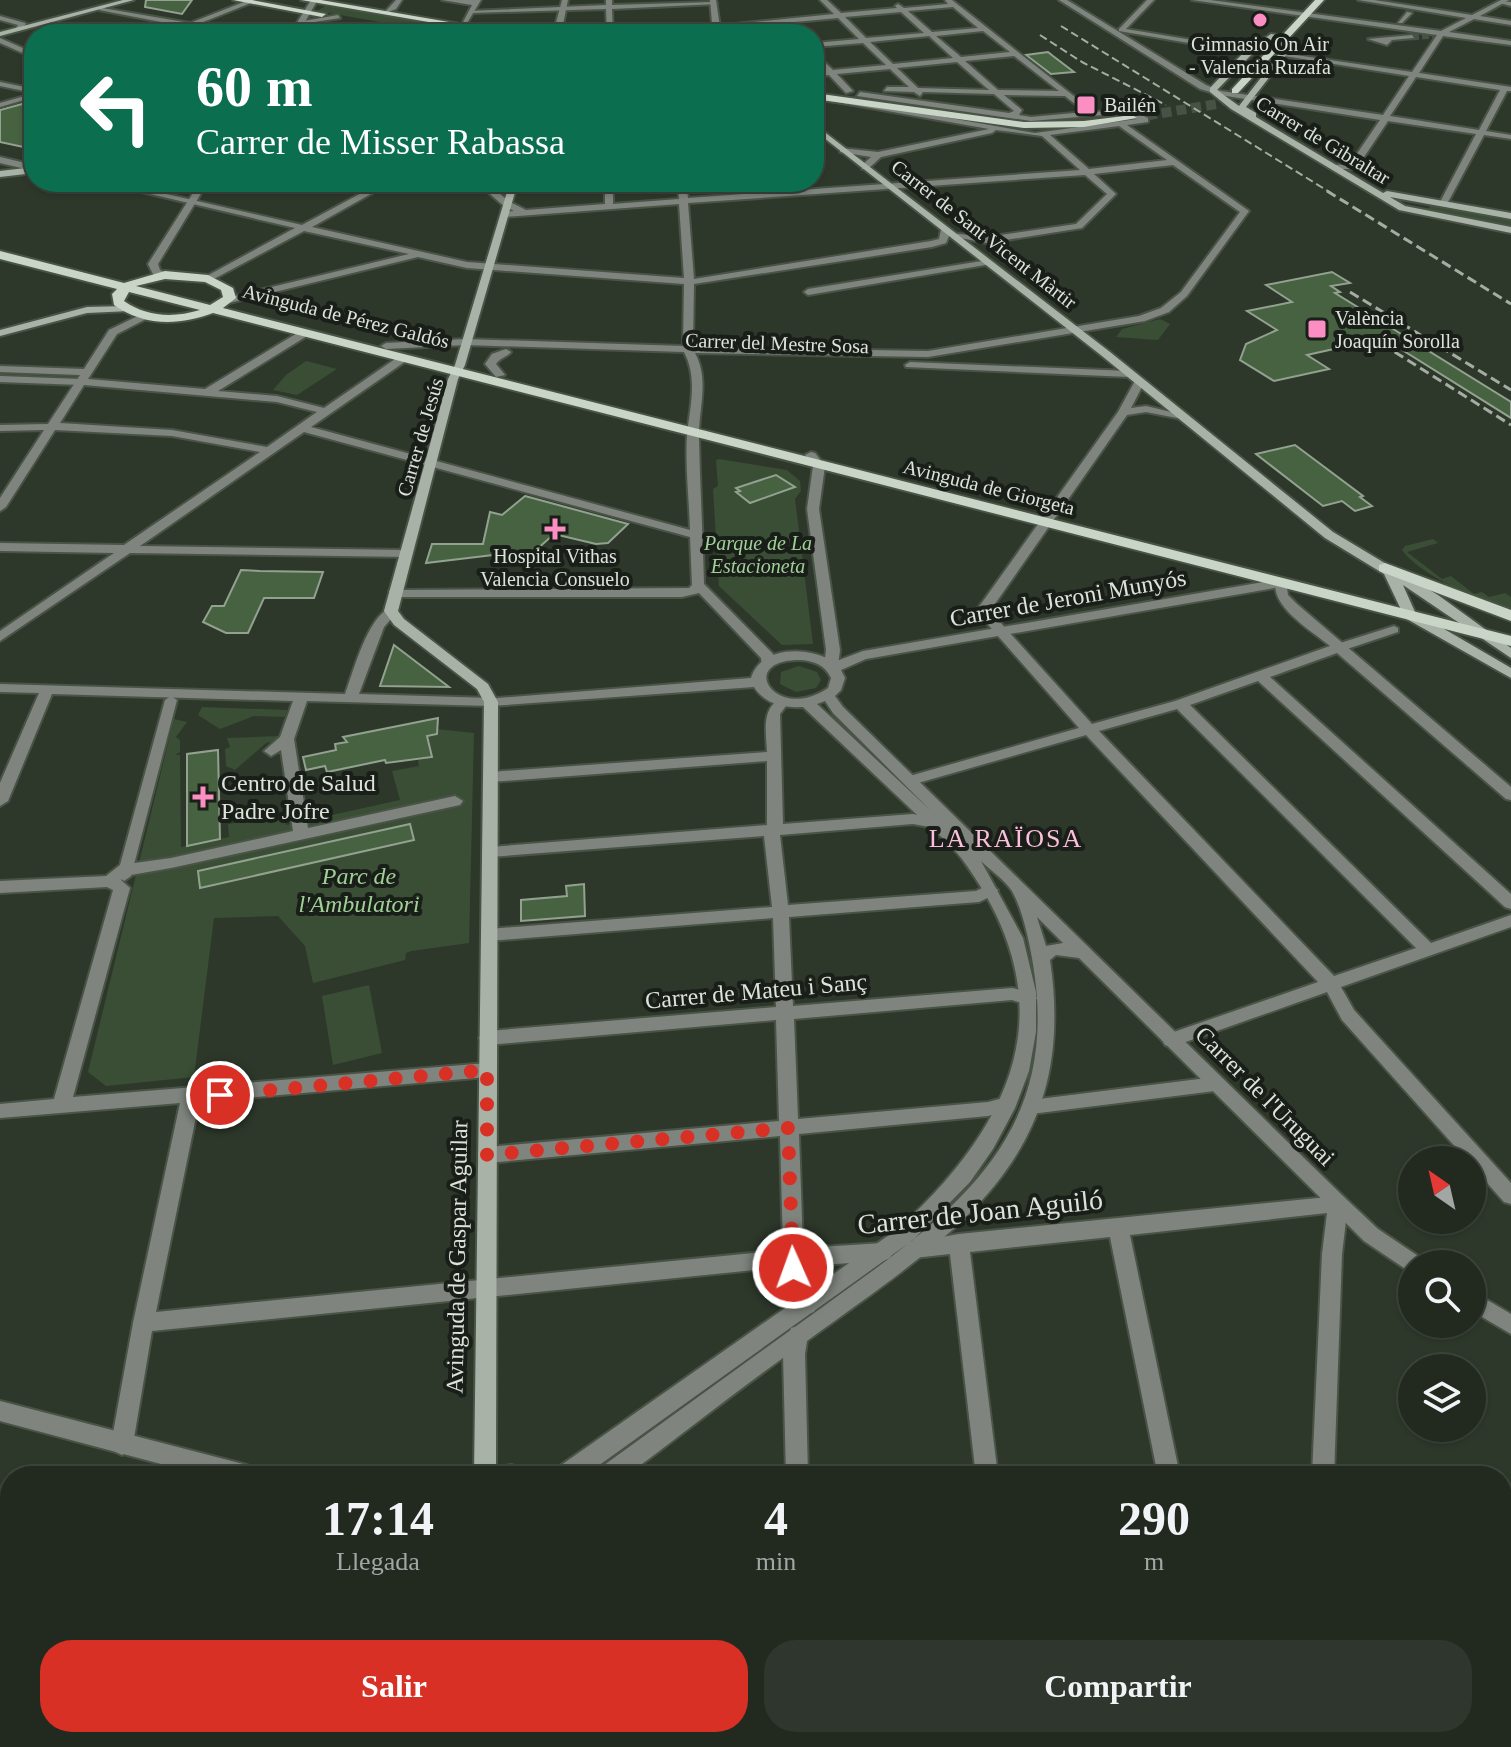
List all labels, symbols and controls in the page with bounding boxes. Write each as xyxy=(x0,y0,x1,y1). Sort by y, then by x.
marker: Gimnasio On Air - Valencia Ruzafa xyxy=(1251,11,1269,29)
place label: Gimnasio On Air - Valencia Ruzafa xyxy=(1189,33,1331,78)
icon: left xyxy=(64,56,168,160)
text: 60 m xyxy=(196,56,313,118)
street label: Carrer de Gibraltar xyxy=(1252,91,1394,189)
marker: Bailén xyxy=(1075,94,1097,116)
place label: Bailén xyxy=(1104,94,1156,116)
text: Carrer de Misser Rabassa xyxy=(196,122,565,162)
street label: Carrer de Sant Vicent Màrtir xyxy=(887,155,1081,313)
street label: Avinguda de Pérez Galdós xyxy=(240,280,452,353)
place label: València Joaquín Sorolla xyxy=(1335,307,1460,353)
marker: València Joaquín Sorolla xyxy=(1306,318,1328,340)
street label: Carrer del Mestre Sosa xyxy=(685,329,869,357)
street label: Carrer de Jesús xyxy=(393,375,447,499)
street label: Avinguda de Giorgeta xyxy=(901,455,1077,520)
marker: Hospital Vithas Valencia Consuelo xyxy=(544,518,566,540)
park label: Parque de La Estacioneta xyxy=(703,532,812,577)
place label: Hospital Vithas Valencia Consuelo xyxy=(480,545,630,590)
street label: Carrer de Jeroni Munyós xyxy=(948,564,1188,632)
place label: Centro de Salud Padre Jofre xyxy=(221,770,376,824)
marker: Centro de Salud Padre Jofre xyxy=(192,786,214,808)
district label: LA RAÏOSA xyxy=(929,824,1083,853)
park label: Parc de l'Ambulatori xyxy=(298,863,420,917)
street label: Carrer de Mateu i Sanç xyxy=(644,968,868,1014)
street label: Carrer de l'Uruguai xyxy=(1190,1021,1340,1171)
pin xyxy=(186,1061,254,1129)
icon: arrive xyxy=(198,1073,242,1117)
street label: Avinguda de Gaspar Aguilar xyxy=(442,1120,472,1394)
north arrow xyxy=(1398,1146,1486,1234)
map controls xyxy=(1398,1146,1486,1442)
street label: Carrer de Joan Aguiló xyxy=(856,1184,1104,1240)
position arrow xyxy=(751,1226,835,1310)
button: search xyxy=(1398,1250,1486,1338)
button: layers xyxy=(1398,1354,1486,1442)
text: 17:14 xyxy=(322,1492,434,1545)
text: 4 xyxy=(764,1492,788,1545)
text: 290 xyxy=(1118,1492,1190,1545)
text: Llegada xyxy=(336,1547,420,1576)
text: min xyxy=(756,1547,796,1576)
text: m xyxy=(1144,1547,1164,1576)
button: Salir xyxy=(40,1640,748,1732)
button: Compartir xyxy=(764,1640,1472,1732)

